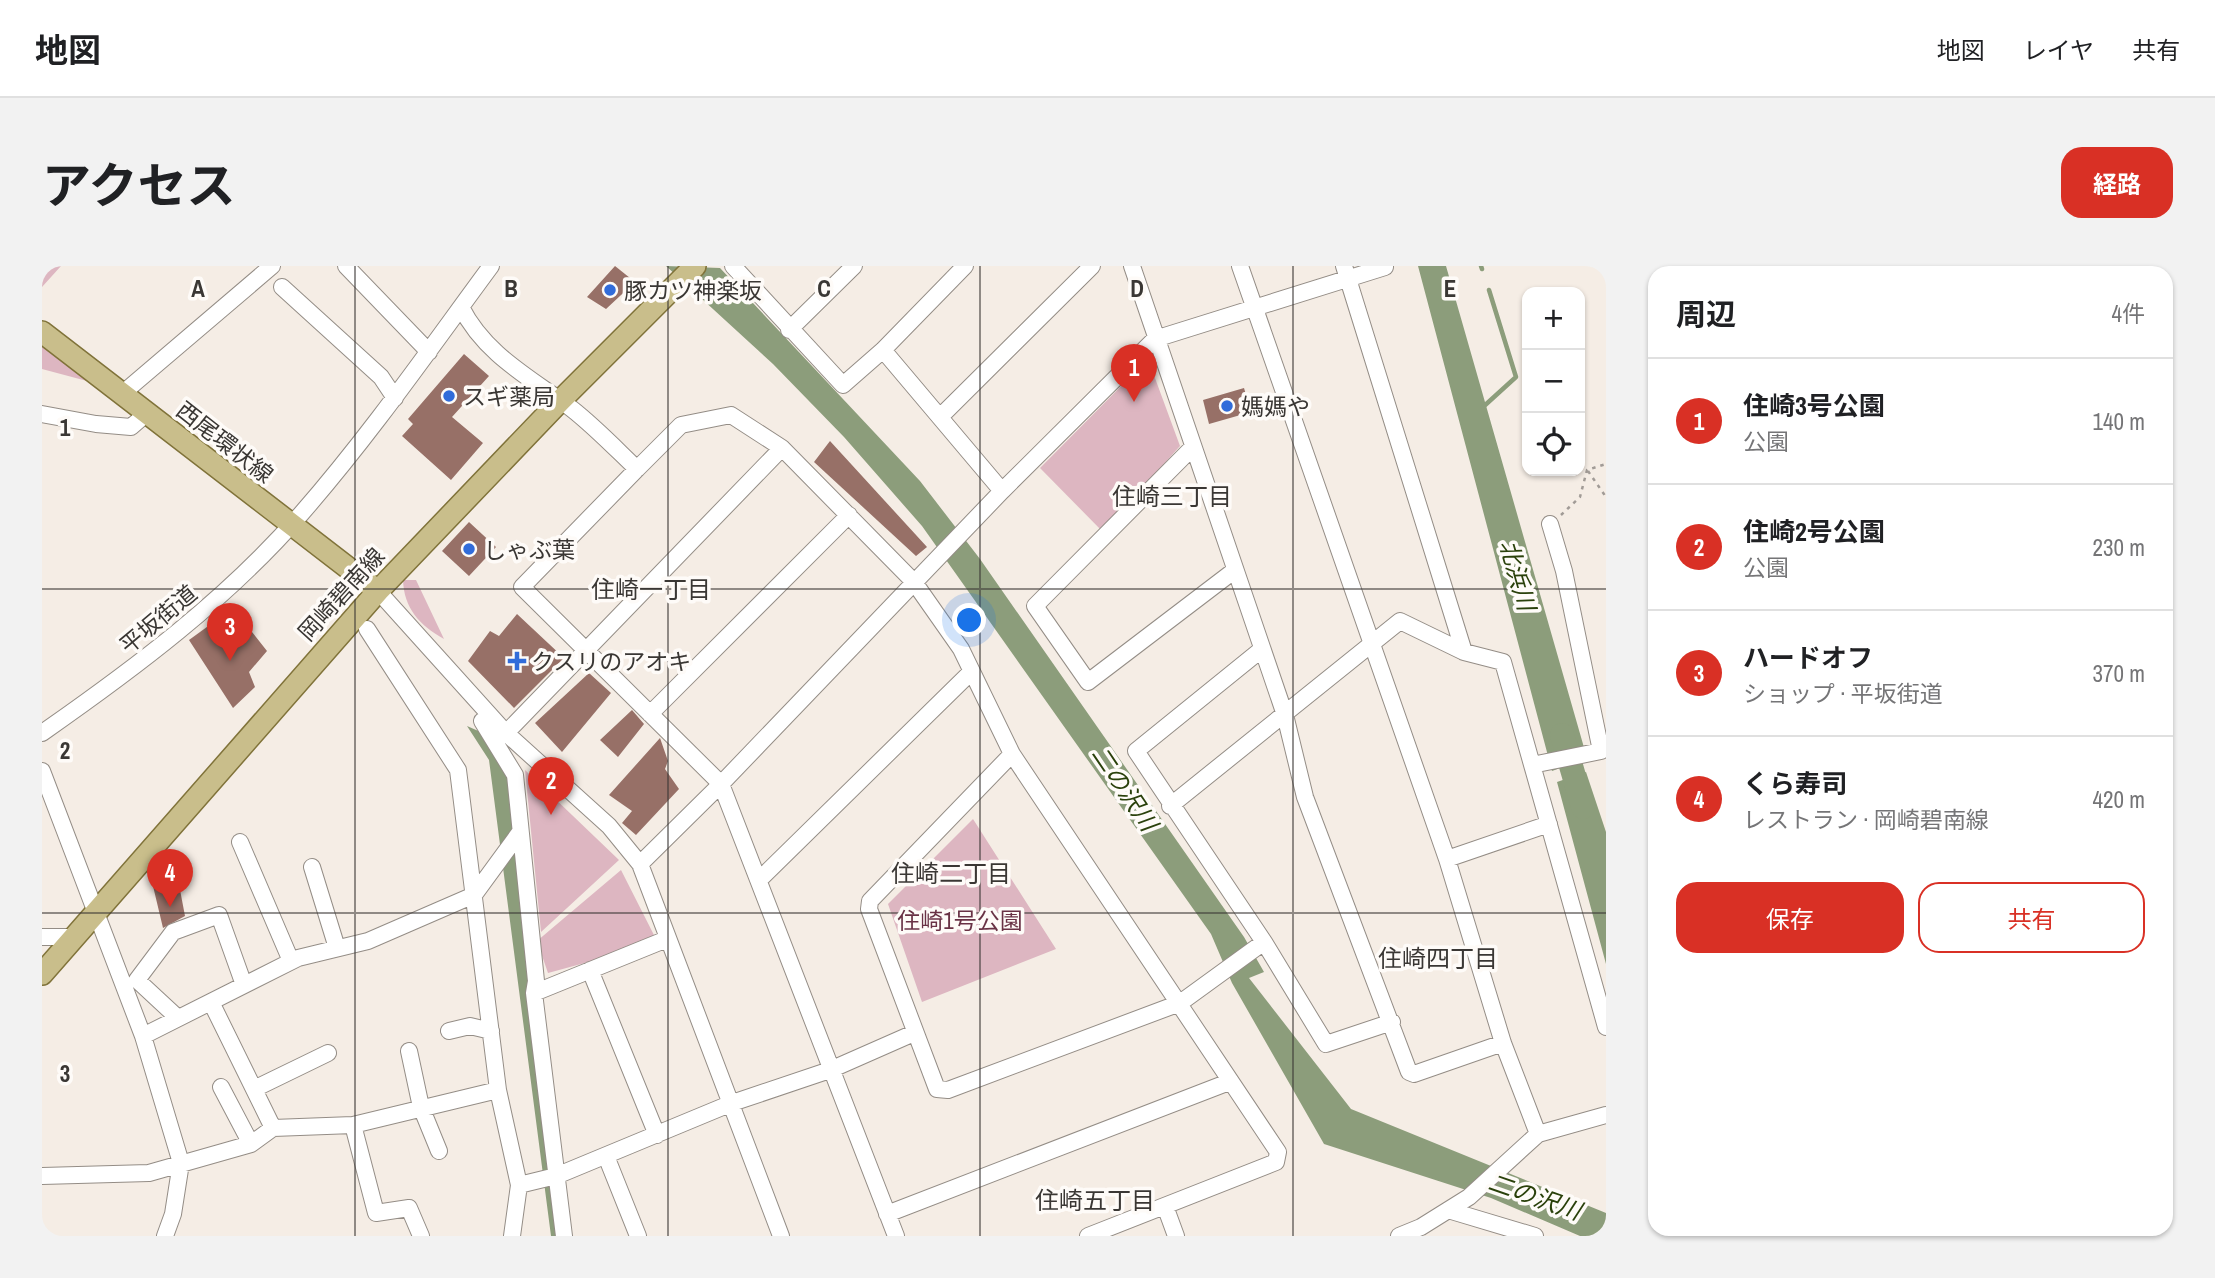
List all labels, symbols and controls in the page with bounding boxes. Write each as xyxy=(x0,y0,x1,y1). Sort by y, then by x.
text: 地図 xyxy=(35,28,101,72)
text: 地図 xyxy=(1937,34,1985,66)
text: レイヤ xyxy=(2023,34,2094,66)
text: 共有 xyxy=(2132,34,2180,66)
button: 経路 xyxy=(2061,147,2173,218)
text: アクセス xyxy=(42,152,236,218)
text: A xyxy=(191,273,205,304)
text: B xyxy=(504,273,518,304)
text: C xyxy=(817,273,831,304)
text: D xyxy=(1130,273,1144,304)
text: E xyxy=(1444,273,1456,304)
place label: 豚カツ神楽坂 xyxy=(624,275,762,306)
marker: 豚カツ神楽坂 xyxy=(602,282,618,298)
map controls xyxy=(1522,287,1585,476)
button: + xyxy=(1522,287,1585,350)
text: 周辺 xyxy=(1676,294,1736,334)
text: 4件 xyxy=(2112,298,2145,329)
pin: 1 xyxy=(1111,344,1157,402)
button: − xyxy=(1522,350,1585,413)
place label: スギ薬局 xyxy=(463,381,555,412)
marker: スギ薬局 xyxy=(441,388,457,404)
text: 住崎3号公園 xyxy=(1743,388,1885,423)
place label: 媽媽や xyxy=(1241,391,1310,422)
street label: 西尾環状線 xyxy=(170,394,280,490)
marker: 媽媽や xyxy=(1219,398,1235,414)
text: 1 xyxy=(1694,406,1704,437)
text: 140 m xyxy=(2093,406,2145,437)
text: 1 xyxy=(60,412,71,443)
button: locate xyxy=(1522,413,1585,476)
text: 公園 xyxy=(1743,426,1789,457)
district label: 住崎三丁目 xyxy=(1112,480,1232,512)
text: 住崎2号公園 xyxy=(1743,514,1885,549)
text: 2 xyxy=(1694,532,1704,563)
text: 230 m xyxy=(2093,532,2145,563)
place label: しゃぶ葉 xyxy=(483,534,575,565)
water label: 北浜川 xyxy=(1493,536,1544,617)
street label: 岡崎碧南線 xyxy=(291,541,391,647)
marker: しゃぶ葉 xyxy=(461,541,477,557)
text: 公園 xyxy=(1743,552,1789,583)
district label: 住崎一丁目 xyxy=(591,573,711,605)
street label: 平坂街道 xyxy=(113,578,203,660)
pin: 3 xyxy=(207,603,253,661)
your location xyxy=(952,603,986,637)
text: ハードオフ xyxy=(1743,640,1873,675)
place label: クスリのアオキ xyxy=(531,646,691,677)
marker: クスリのアオキ xyxy=(509,653,525,669)
text: 3 xyxy=(1694,658,1704,689)
text: 370 m xyxy=(2093,658,2145,689)
text: ショップ · 平坂街道 xyxy=(1743,678,1943,709)
text: 2 xyxy=(60,735,70,766)
water label: 二の沢川 xyxy=(1085,739,1167,839)
pin: 2 xyxy=(528,757,574,815)
text: くら寿司 xyxy=(1743,766,1847,801)
text: 4 xyxy=(1694,784,1704,815)
text: 420 m xyxy=(2093,784,2145,815)
text: レストラン · 岡崎碧南線 xyxy=(1743,804,1989,835)
pin: 4 xyxy=(147,849,193,907)
district label: 住崎二丁目 xyxy=(891,857,1011,889)
button: 保存 xyxy=(1676,882,1904,953)
button: 共有 xyxy=(1918,882,2145,953)
park label: 住崎1号公園 xyxy=(897,905,1023,936)
district label: 住崎四丁目 xyxy=(1378,942,1498,974)
text: 3 xyxy=(60,1058,70,1089)
water label: 二の沢川 xyxy=(1484,1165,1588,1228)
district label: 住崎五丁目 xyxy=(1035,1184,1155,1216)

